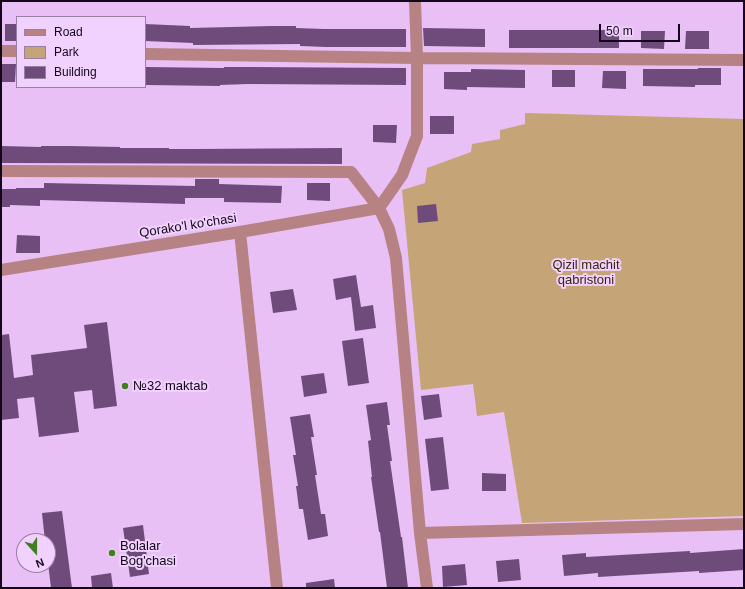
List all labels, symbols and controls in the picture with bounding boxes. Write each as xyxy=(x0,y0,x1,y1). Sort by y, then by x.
legend xyxy=(16,16,146,88)
scale bar xyxy=(601,16,682,42)
text: 50 m xyxy=(606,24,633,38)
text: Road xyxy=(54,25,83,39)
text: Park xyxy=(54,45,79,59)
text: Building xyxy=(54,65,97,79)
street label: Qorako'l ko'chasi xyxy=(138,211,238,241)
park label: Qizil machit qabristoni xyxy=(552,257,620,288)
place label: №32 maktab xyxy=(133,378,208,394)
marker: №32 maktab xyxy=(120,381,130,391)
north arrow xyxy=(16,533,56,573)
place label: Bolalar Bog'chasi xyxy=(120,538,176,569)
marker: Bolalar Bog'chasi xyxy=(107,548,117,558)
text: N xyxy=(34,556,46,570)

